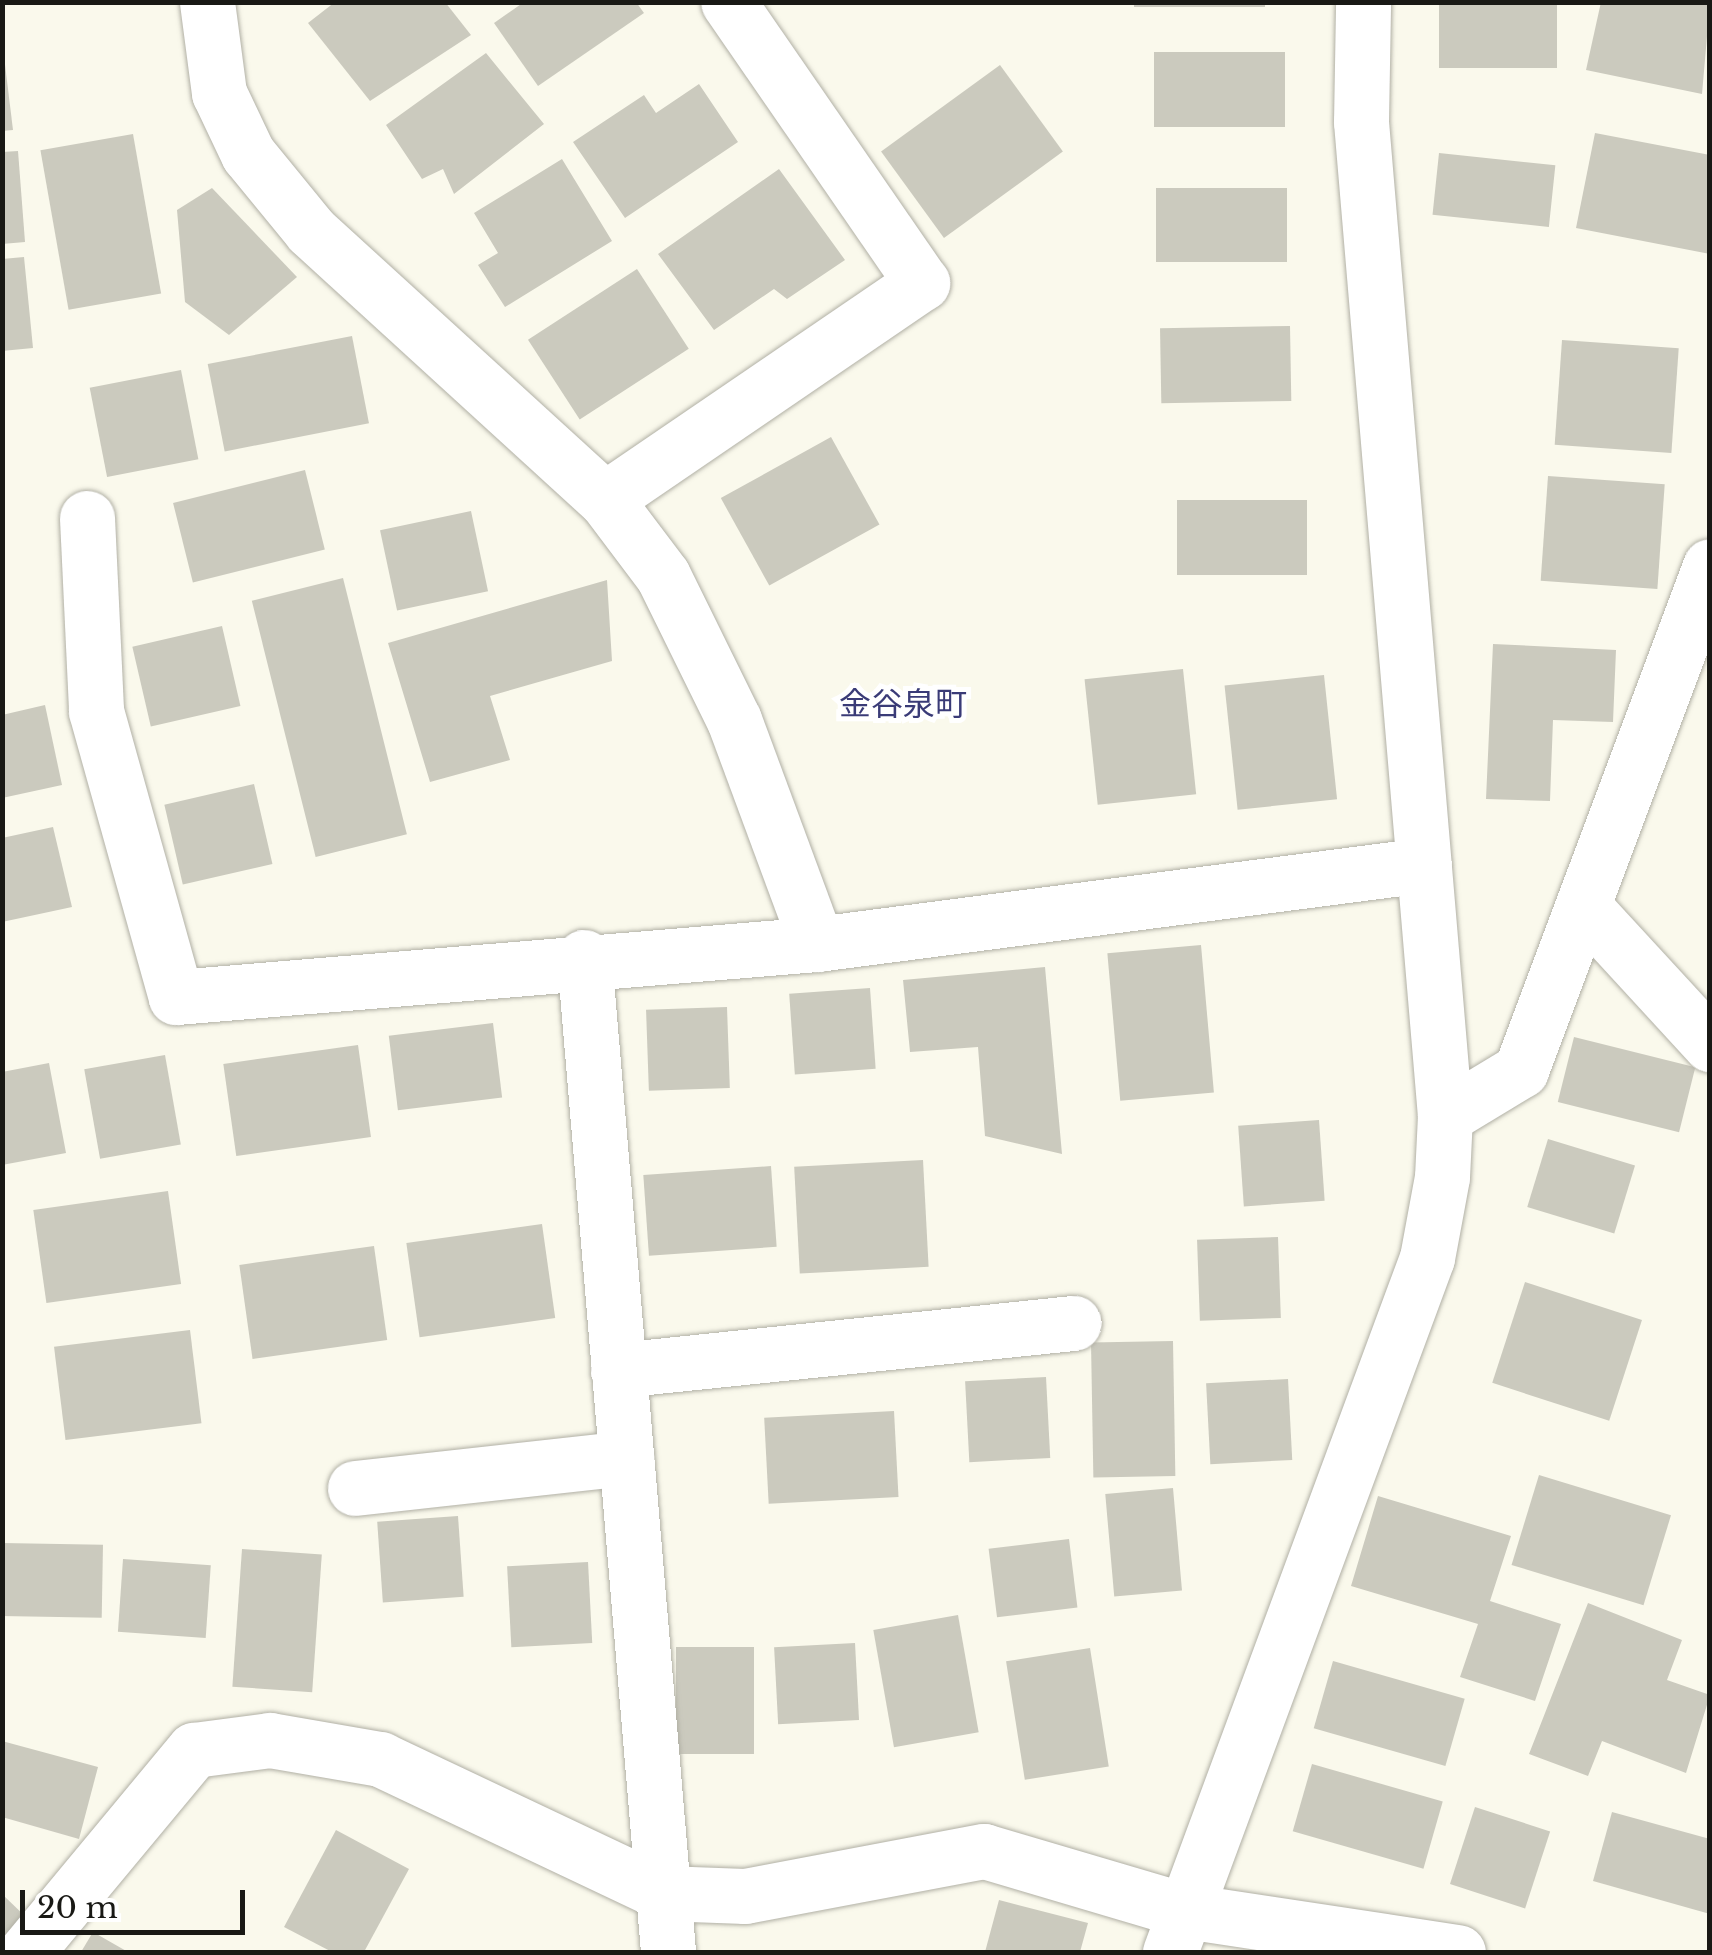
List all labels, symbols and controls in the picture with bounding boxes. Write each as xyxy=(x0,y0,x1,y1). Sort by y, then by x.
district label: 金谷泉町 xyxy=(839,685,967,723)
scale bar xyxy=(25,1870,250,1932)
text: 20 m xyxy=(37,1889,118,1926)

